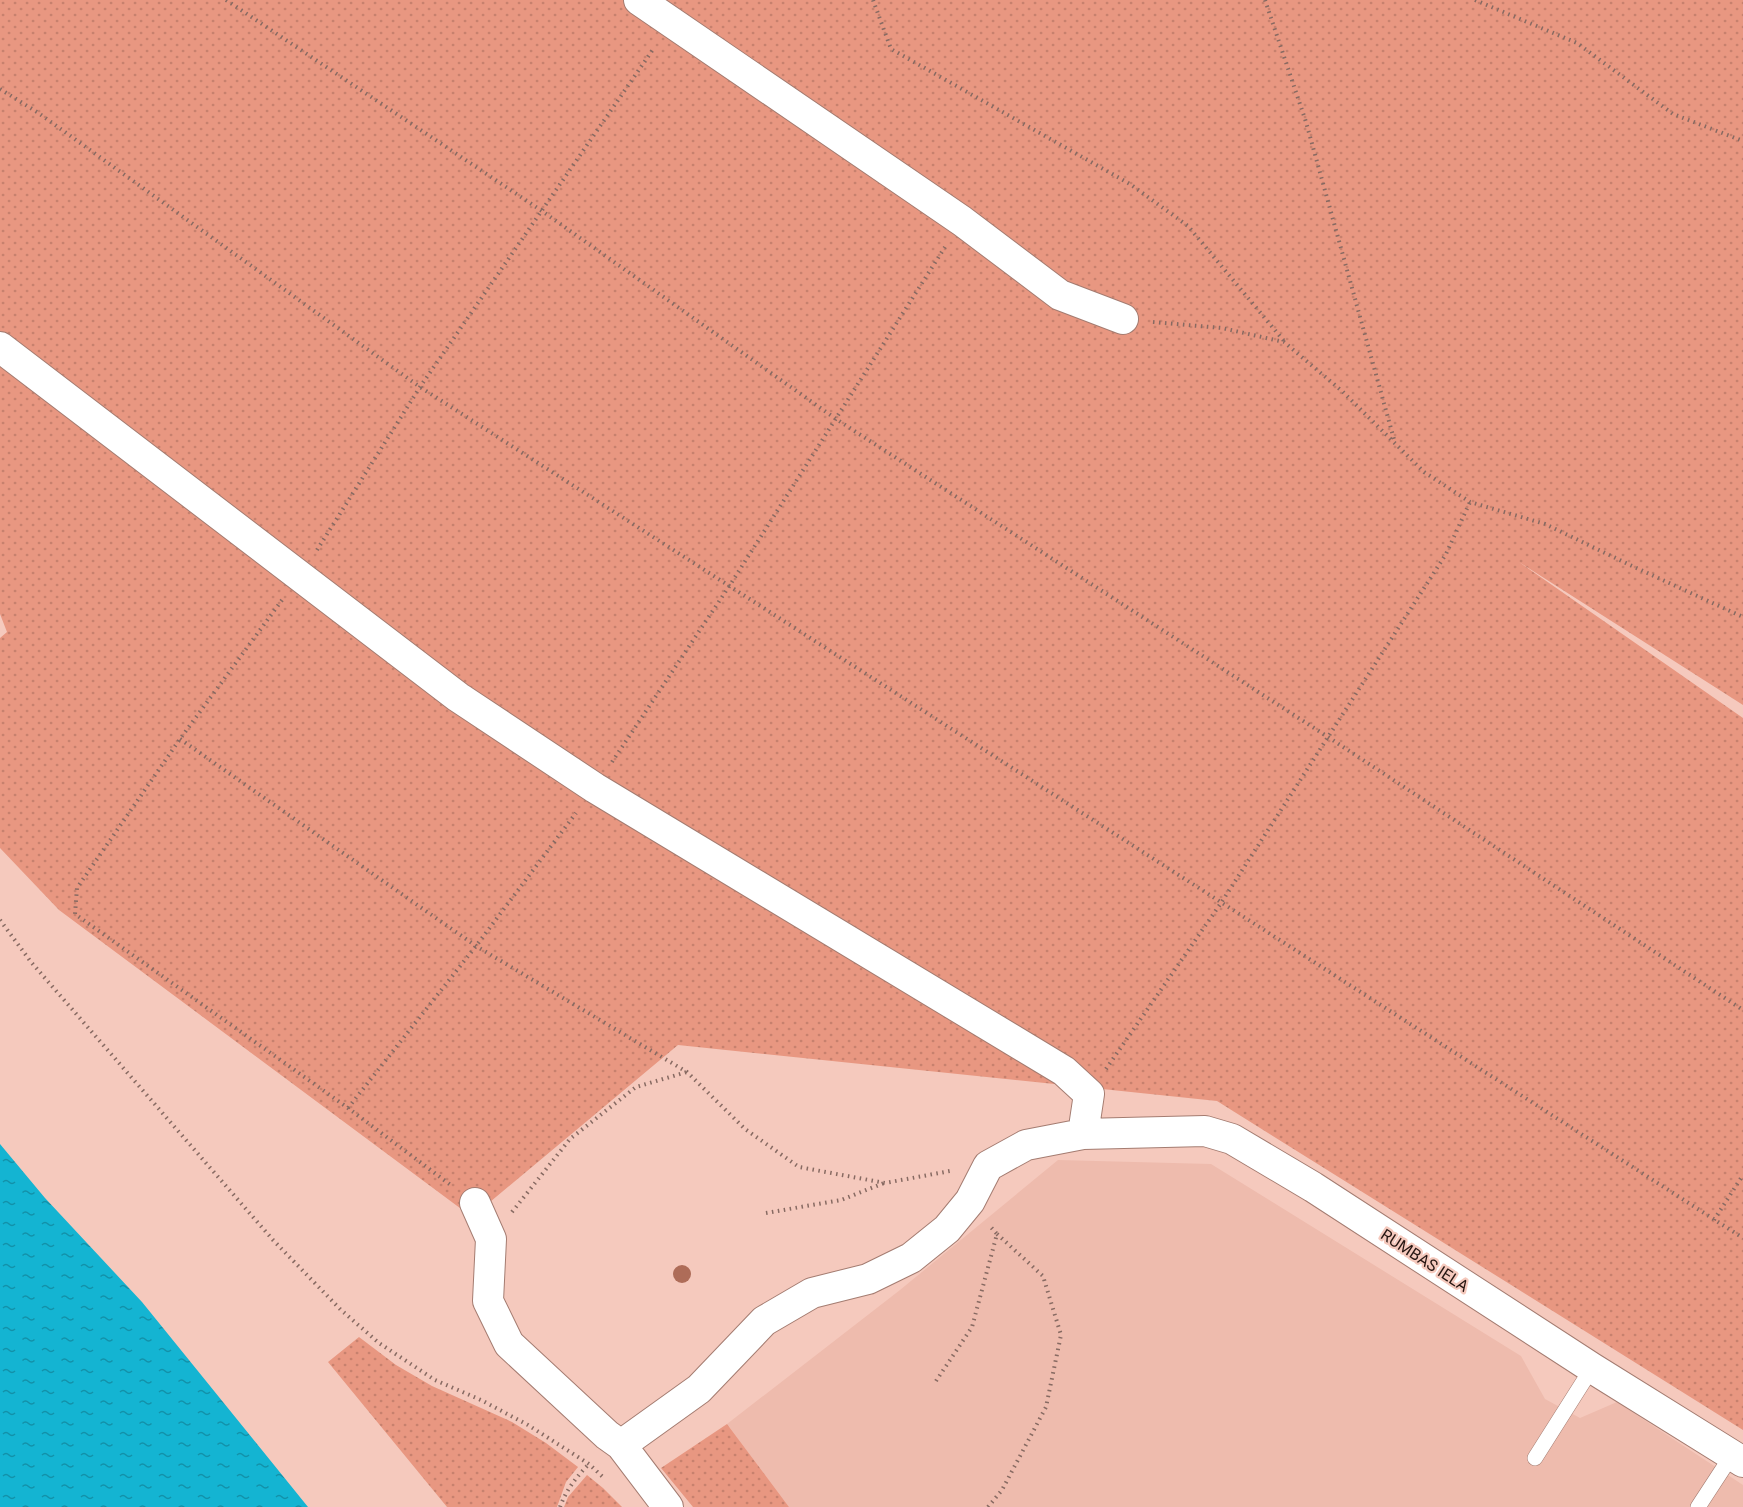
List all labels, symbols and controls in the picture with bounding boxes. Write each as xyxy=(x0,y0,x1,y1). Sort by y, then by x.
street label: RUMBAS IELA xyxy=(1377,1225,1473,1296)

